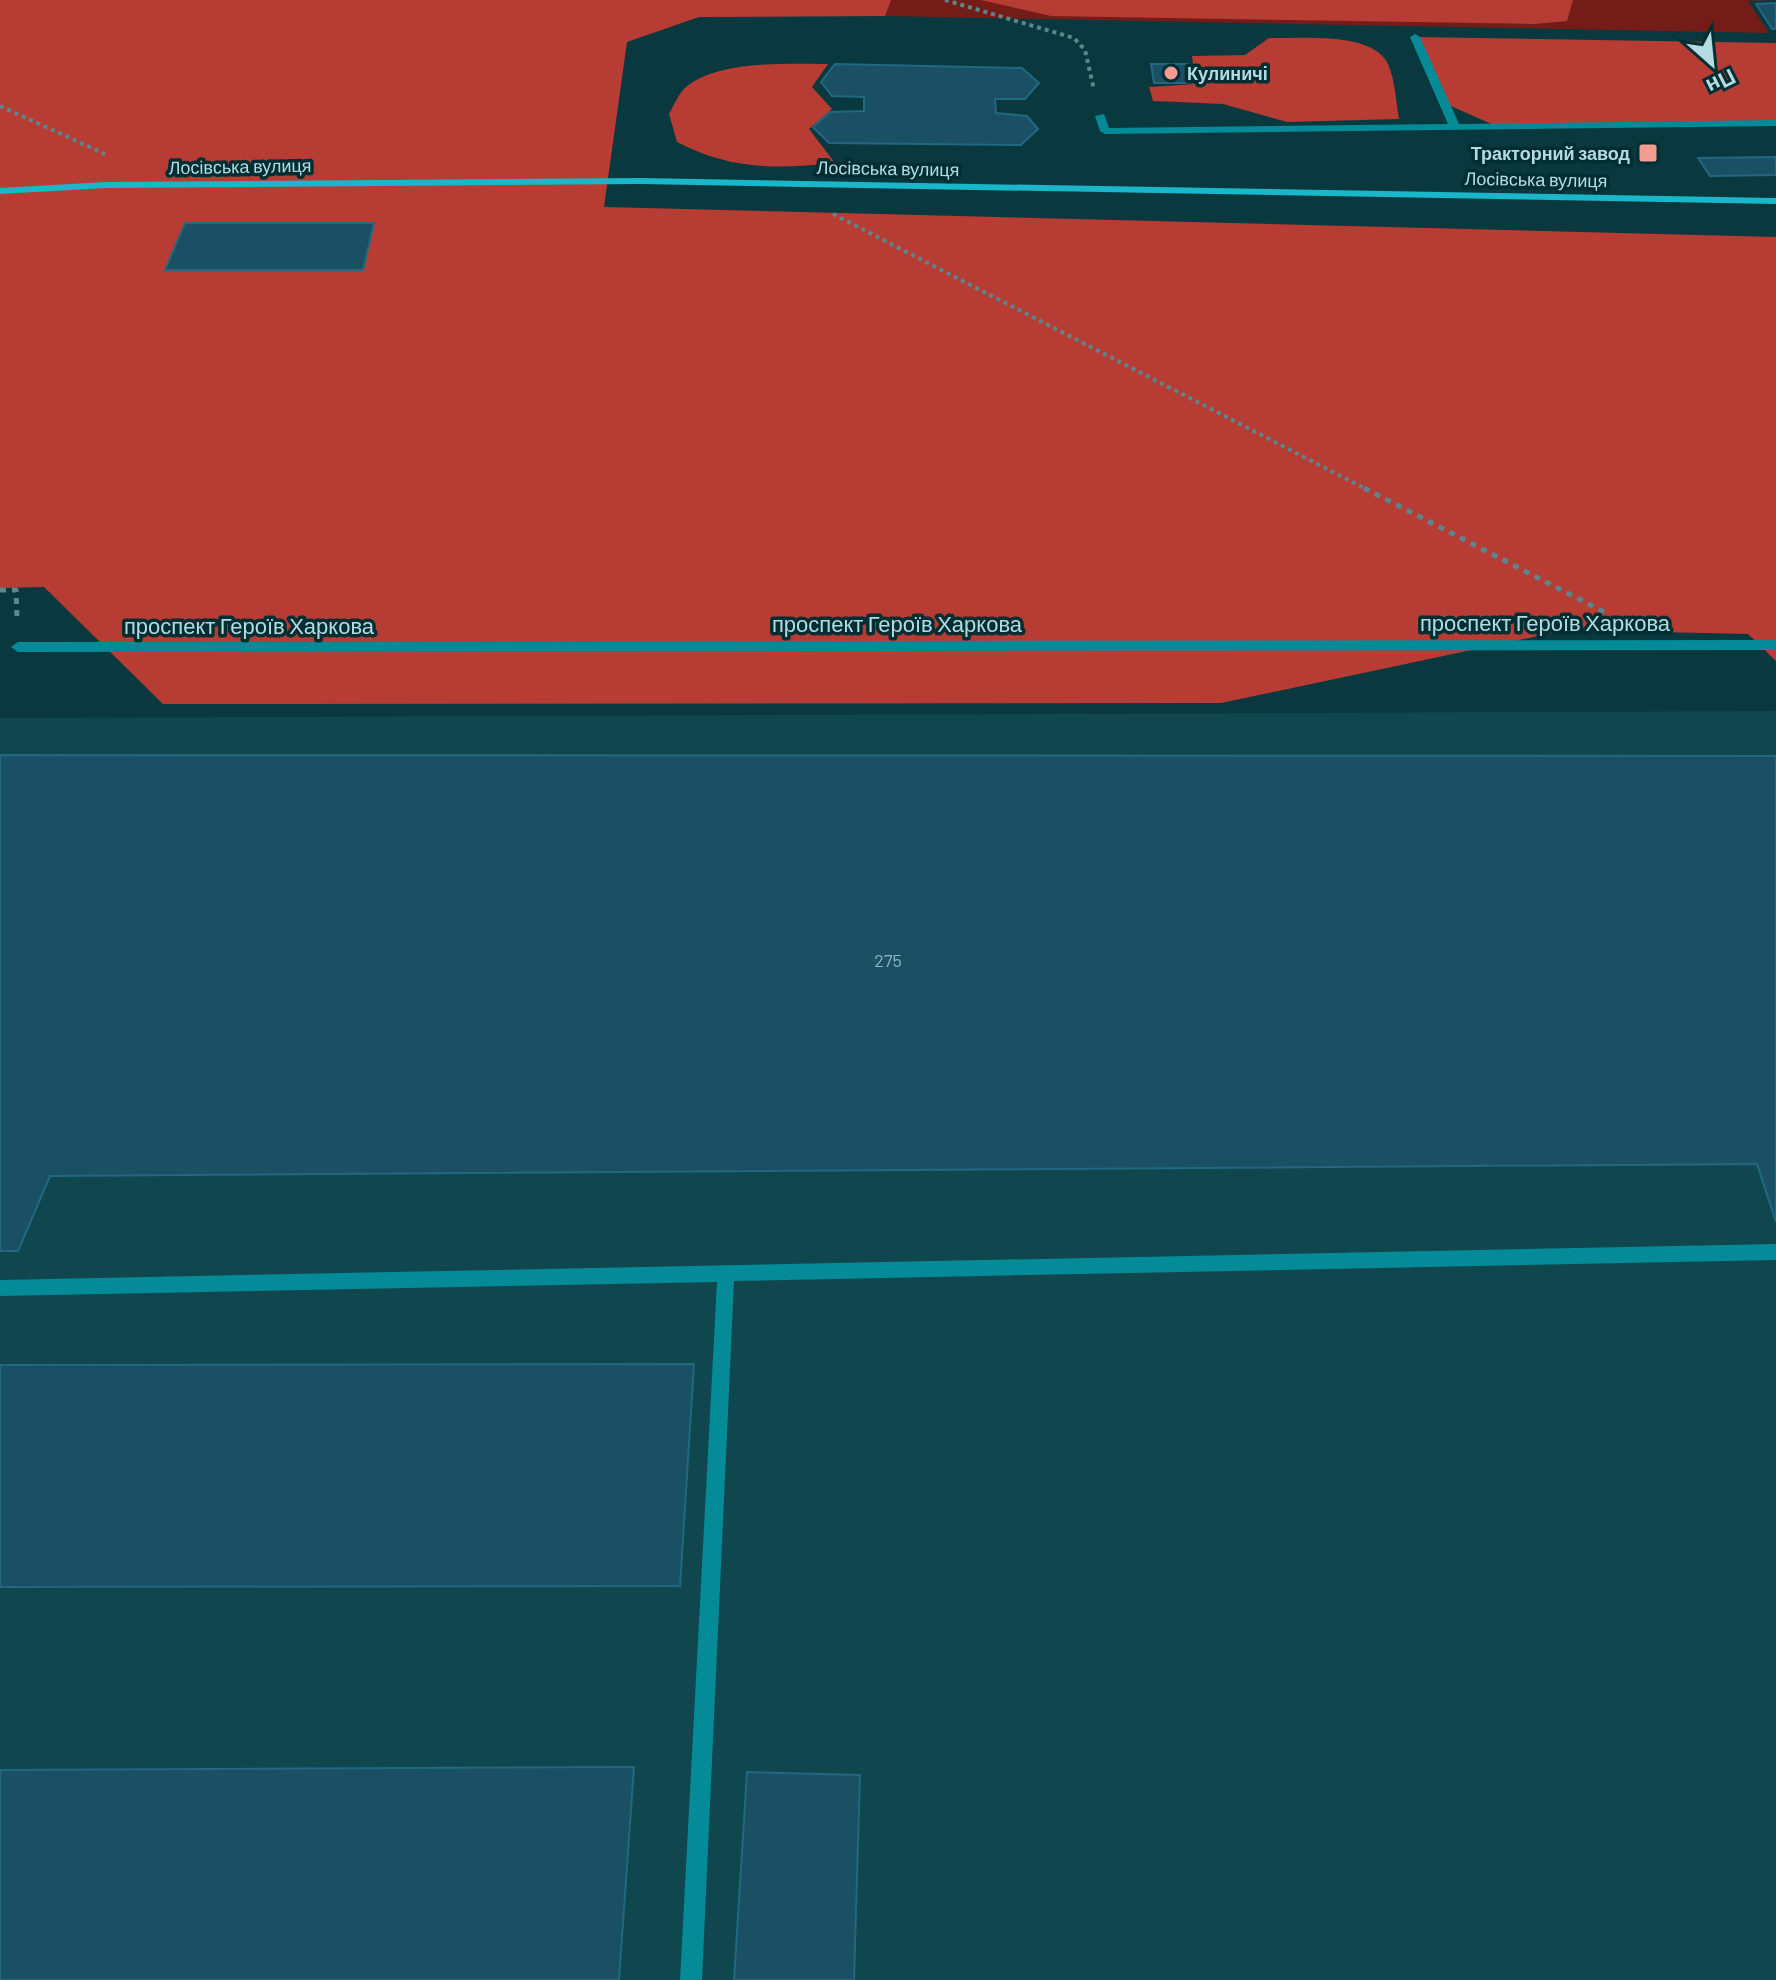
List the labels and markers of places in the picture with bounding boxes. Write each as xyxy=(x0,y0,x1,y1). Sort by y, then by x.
place label: Кулиничі xyxy=(1187,62,1268,84)
marker: Кулиничі xyxy=(1162,64,1180,82)
place label: Тракторний завод xyxy=(1471,142,1631,164)
marker: Тракторний завод xyxy=(1637,142,1659,164)

